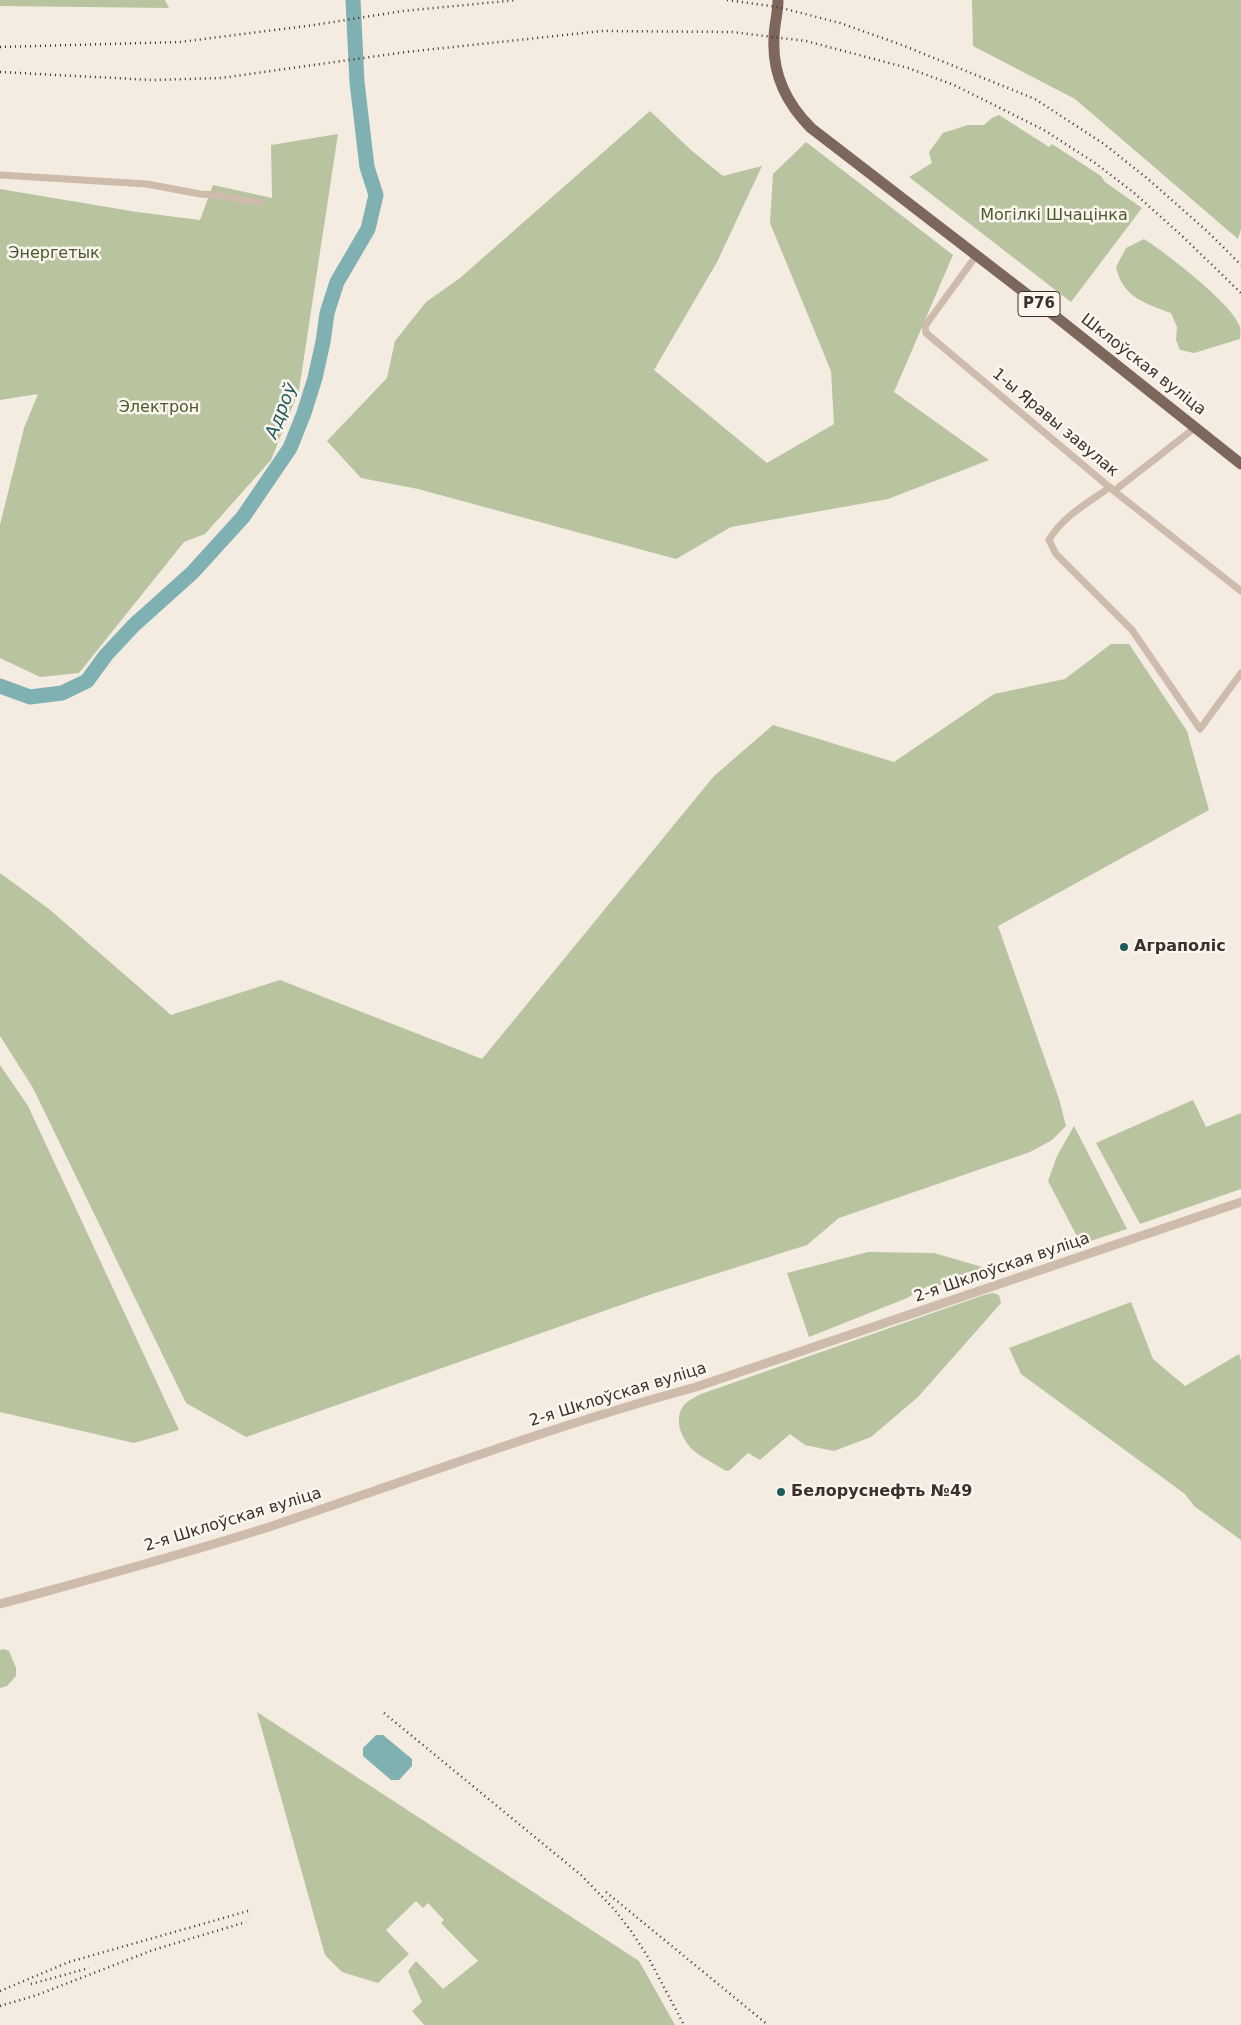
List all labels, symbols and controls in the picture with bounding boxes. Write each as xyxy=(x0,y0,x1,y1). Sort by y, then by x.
park label: Могілкі Шчацінка xyxy=(980,206,1128,226)
park label: Энергетык xyxy=(8,244,100,264)
road number: Р76 xyxy=(1018,292,1060,316)
street label: Шклоўская вуліца xyxy=(1077,310,1209,420)
street label: 1-ы Яравы завулак xyxy=(988,365,1122,481)
water label: Адроў xyxy=(262,380,302,442)
park label: Электрон xyxy=(119,398,199,418)
place label: Аграполіс xyxy=(1134,937,1226,957)
marker: Аграполіс xyxy=(1118,941,1130,953)
street label: 2-я Шклоўская вуліца xyxy=(912,1229,1092,1307)
street label: 2-я Шклоўская вуліца xyxy=(527,1359,709,1431)
place label: Белоруснефть №49 xyxy=(791,1482,972,1502)
street label: 2-я Шклоўская вуліца xyxy=(142,1484,324,1556)
marker: Белоруснефть №49 xyxy=(775,1486,787,1498)

